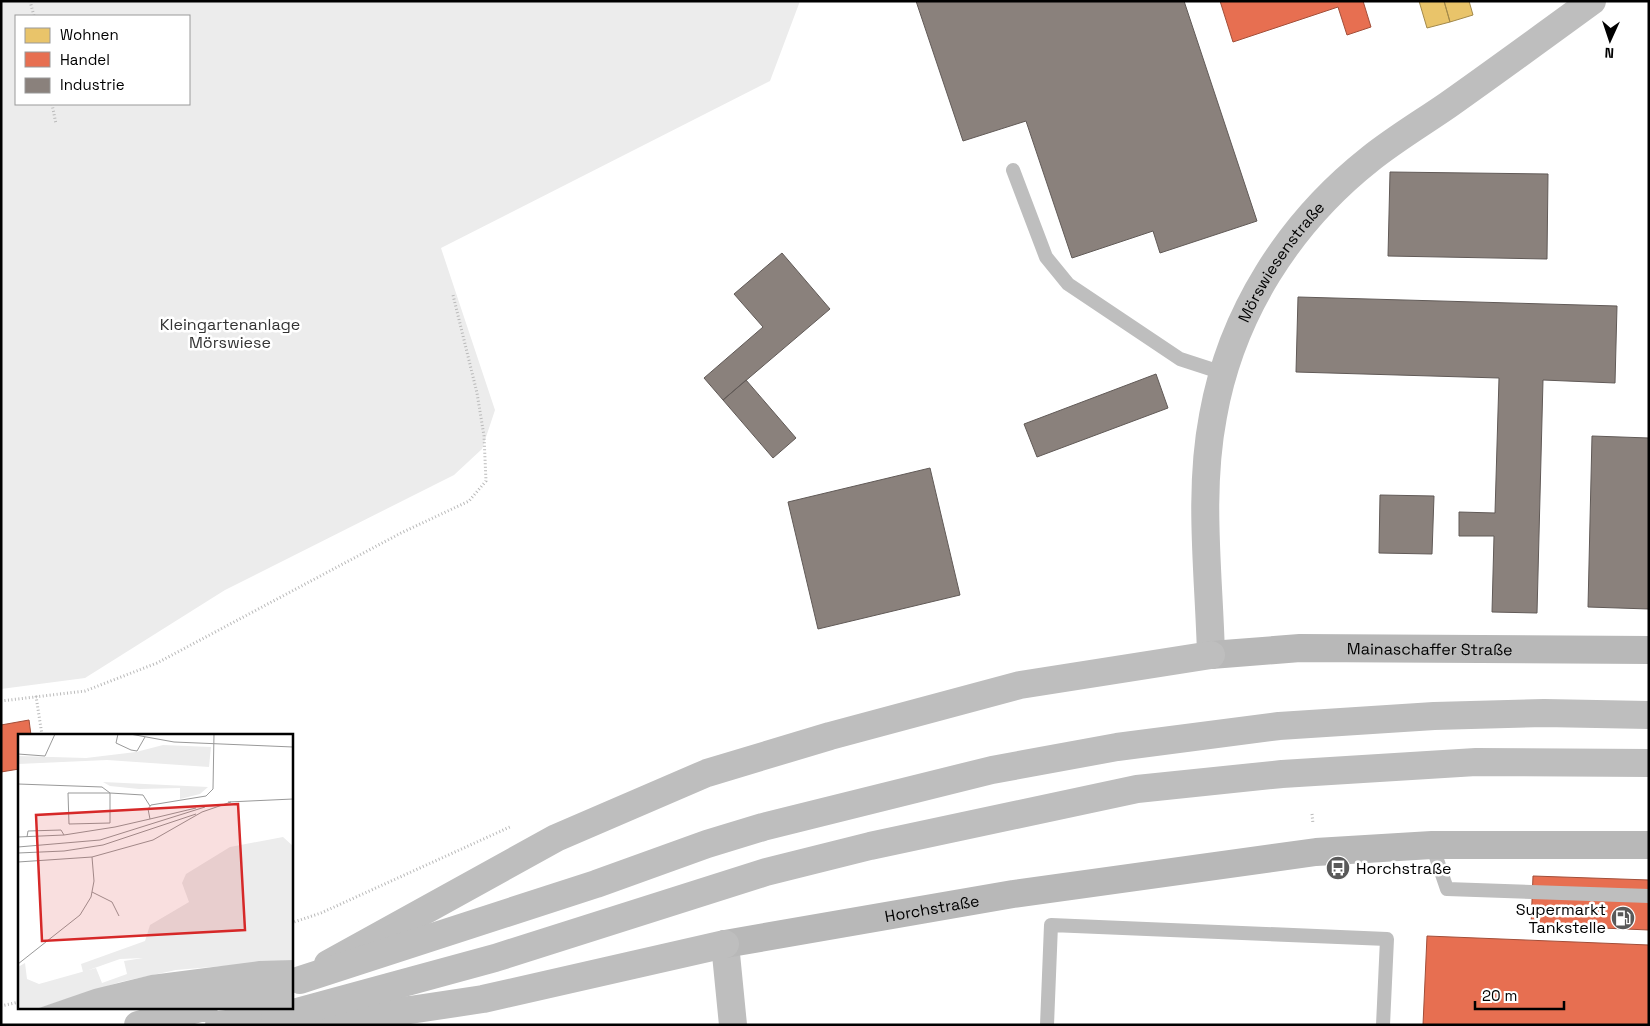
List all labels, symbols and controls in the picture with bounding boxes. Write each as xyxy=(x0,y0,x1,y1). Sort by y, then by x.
legend xyxy=(15,15,190,105)
north arrow xyxy=(1585,15,1635,65)
text: Wohnen xyxy=(60,25,119,44)
text: N xyxy=(1604,44,1614,62)
text: Handel xyxy=(60,50,110,69)
text: Industrie xyxy=(60,75,125,94)
street label: Mörswiesenstraße xyxy=(1233,197,1329,326)
park label: Kleingartenanlage Mörswiese xyxy=(160,314,300,353)
street label: Mainaschaffer Straße xyxy=(1347,638,1513,660)
inset map xyxy=(18,734,292,1008)
bus stop icon: Horchstraße xyxy=(1325,855,1351,881)
place label: Horchstraße xyxy=(1356,858,1452,879)
street label: Horchstraße xyxy=(883,890,981,927)
place label: Supermarkt Tankstelle xyxy=(1516,899,1606,938)
fuel station icon: Supermarkt Tankstelle xyxy=(1610,905,1636,931)
scale bar xyxy=(1475,978,1564,1010)
text: 20 m xyxy=(1482,986,1517,1005)

